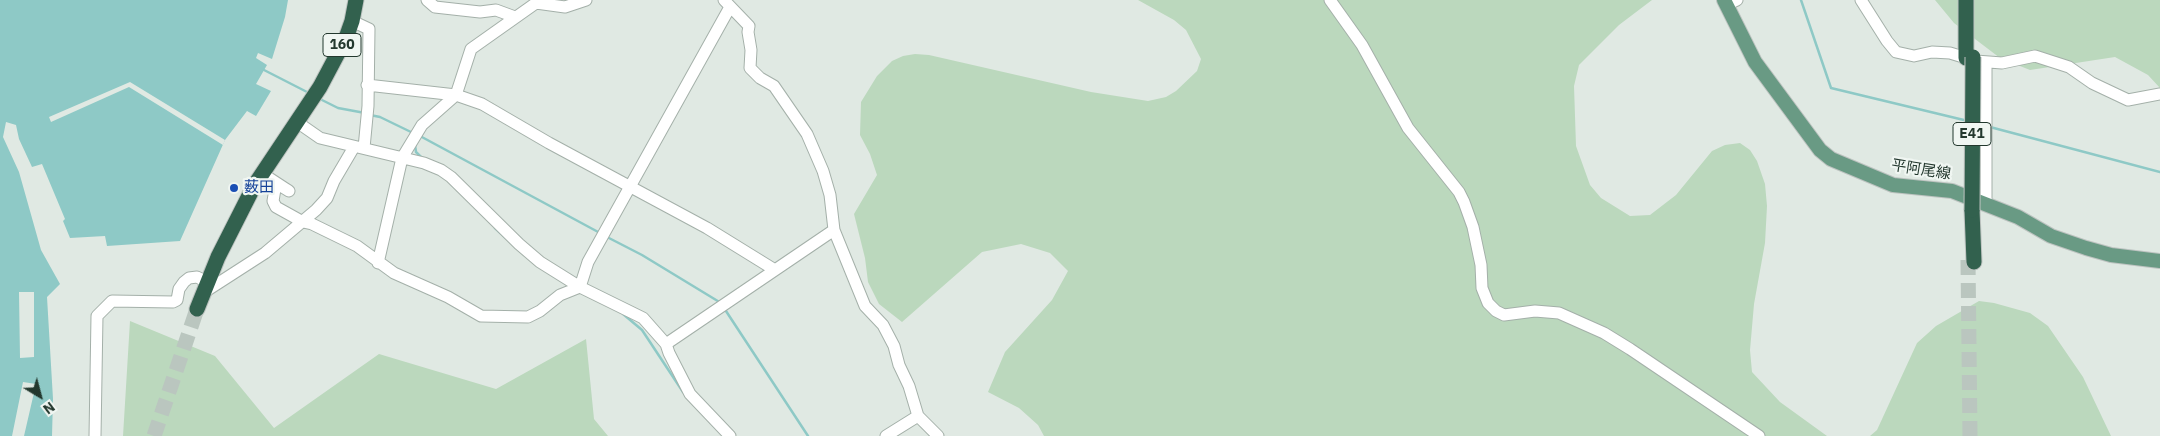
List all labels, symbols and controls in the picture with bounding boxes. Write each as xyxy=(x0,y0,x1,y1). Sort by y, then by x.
road number: 160 xyxy=(323,34,361,56)
road number: E41 xyxy=(1953,122,1991,146)
street label: 平阿尾線 xyxy=(1890,156,1952,184)
place label: 薮田 xyxy=(244,179,274,197)
marker: 薮田 xyxy=(228,182,240,194)
north arrow xyxy=(15,371,65,421)
text: N xyxy=(40,398,58,418)

